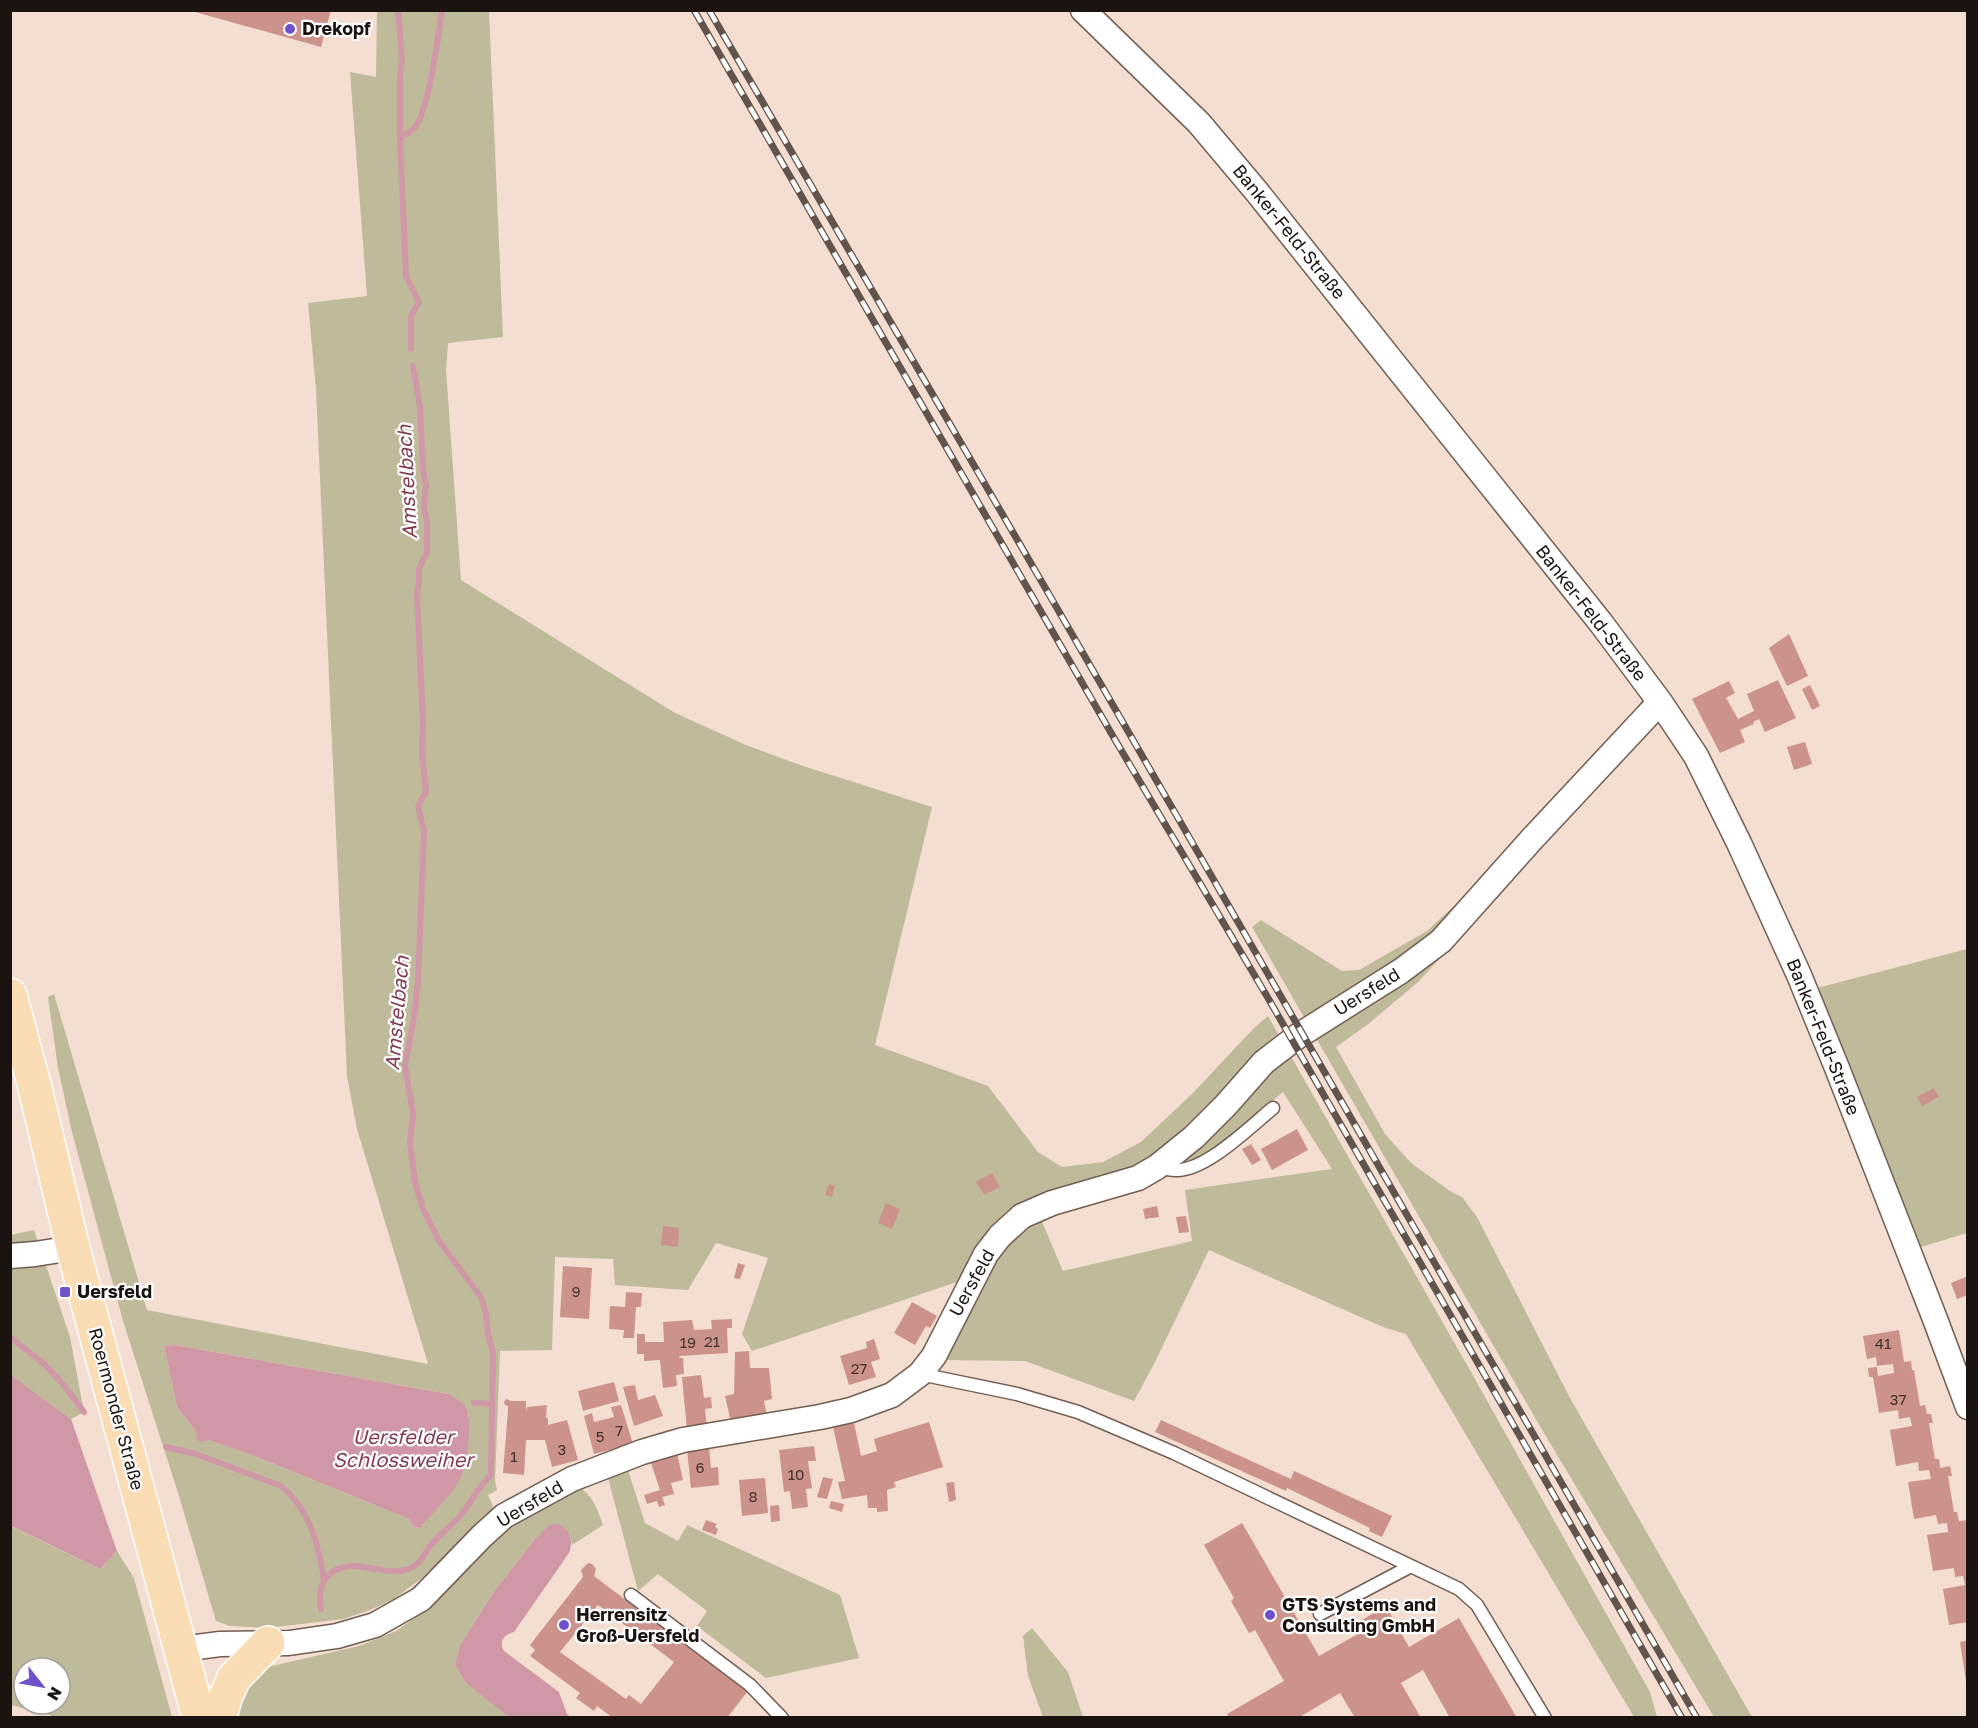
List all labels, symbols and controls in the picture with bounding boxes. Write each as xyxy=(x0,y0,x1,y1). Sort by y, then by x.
place label: Drekopf xyxy=(302,17,371,39)
marker: Drekopf xyxy=(283,22,297,36)
street label: Banker-Feld-Straße xyxy=(1229,160,1351,303)
water label: Amstelbach xyxy=(391,424,421,540)
street label: Banker-Feld-Straße xyxy=(1532,540,1652,685)
water label: Amstelbach xyxy=(379,954,413,1071)
street label: Banker-Feld-Straße xyxy=(1782,955,1865,1118)
street label: Uersfeld xyxy=(1329,962,1404,1020)
street label: Uersfeld xyxy=(944,1245,999,1320)
place label: Uersfeld xyxy=(77,1280,152,1302)
house number: 9 xyxy=(571,1282,581,1300)
marker: Uersfeld xyxy=(58,1285,72,1299)
street label: Roermonder Straße xyxy=(85,1325,149,1492)
house number: 21 xyxy=(704,1332,720,1350)
house number: 19 xyxy=(680,1333,696,1351)
house number: 41 xyxy=(1875,1334,1891,1352)
house number: 27 xyxy=(851,1359,867,1377)
house number: 37 xyxy=(1890,1390,1906,1408)
house number: 7 xyxy=(615,1421,623,1439)
water label: Uersfelder Schlossweiher xyxy=(333,1424,476,1471)
house number: 5 xyxy=(596,1427,604,1445)
house number: 3 xyxy=(558,1440,566,1458)
house number: 1 xyxy=(510,1447,518,1465)
house number: 6 xyxy=(695,1458,705,1476)
house number: 10 xyxy=(788,1465,804,1483)
street label: Uersfeld xyxy=(492,1475,567,1532)
house number: 8 xyxy=(748,1487,758,1505)
place label: GTS Systems and Consulting GmbH xyxy=(1282,1593,1436,1636)
place label: Herrensitz Groß-Uersfeld xyxy=(576,1603,699,1646)
marker: GTS Systems and Consulting GmbH xyxy=(1263,1608,1277,1622)
marker: Herrensitz Groß-Uersfeld xyxy=(557,1618,571,1632)
north arrow xyxy=(12,1656,72,1716)
text: N xyxy=(43,1683,67,1704)

